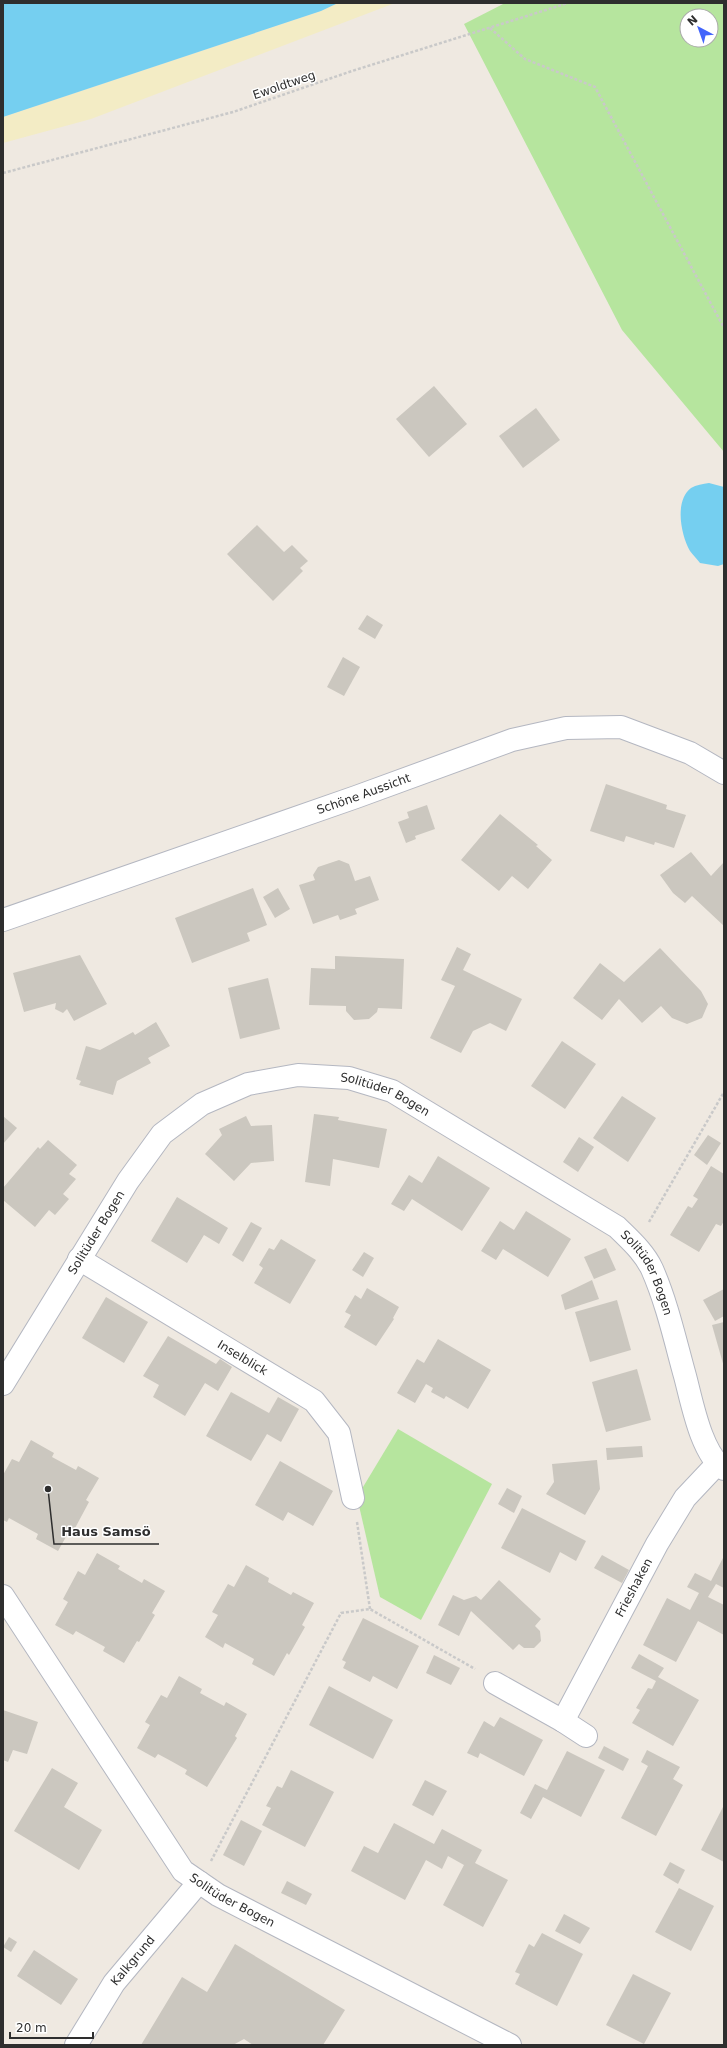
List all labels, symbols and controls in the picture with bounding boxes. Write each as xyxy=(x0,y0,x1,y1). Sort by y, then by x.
north arrow xyxy=(679,8,719,48)
text: N xyxy=(685,13,701,29)
street label: Ewoldtweg xyxy=(251,68,317,102)
street label: Schöne Aussicht xyxy=(315,771,413,817)
street label: Solitüder Bogen xyxy=(340,1071,432,1119)
street label: Solitüder Bogen xyxy=(65,1188,127,1277)
street label: Solitüder Bogen xyxy=(618,1227,675,1317)
street label: Inselblick xyxy=(215,1337,270,1378)
callout: Haus Samsö xyxy=(54,1519,159,1544)
text: Haus Samsö xyxy=(61,1524,151,1539)
street label: Frieshaken xyxy=(613,1556,655,1619)
street label: Solitüder Bogen xyxy=(187,1871,277,1930)
street label: Kalkgrund xyxy=(108,1933,158,1988)
scale bar xyxy=(10,2014,93,2040)
text: 20 m xyxy=(16,2021,47,2035)

